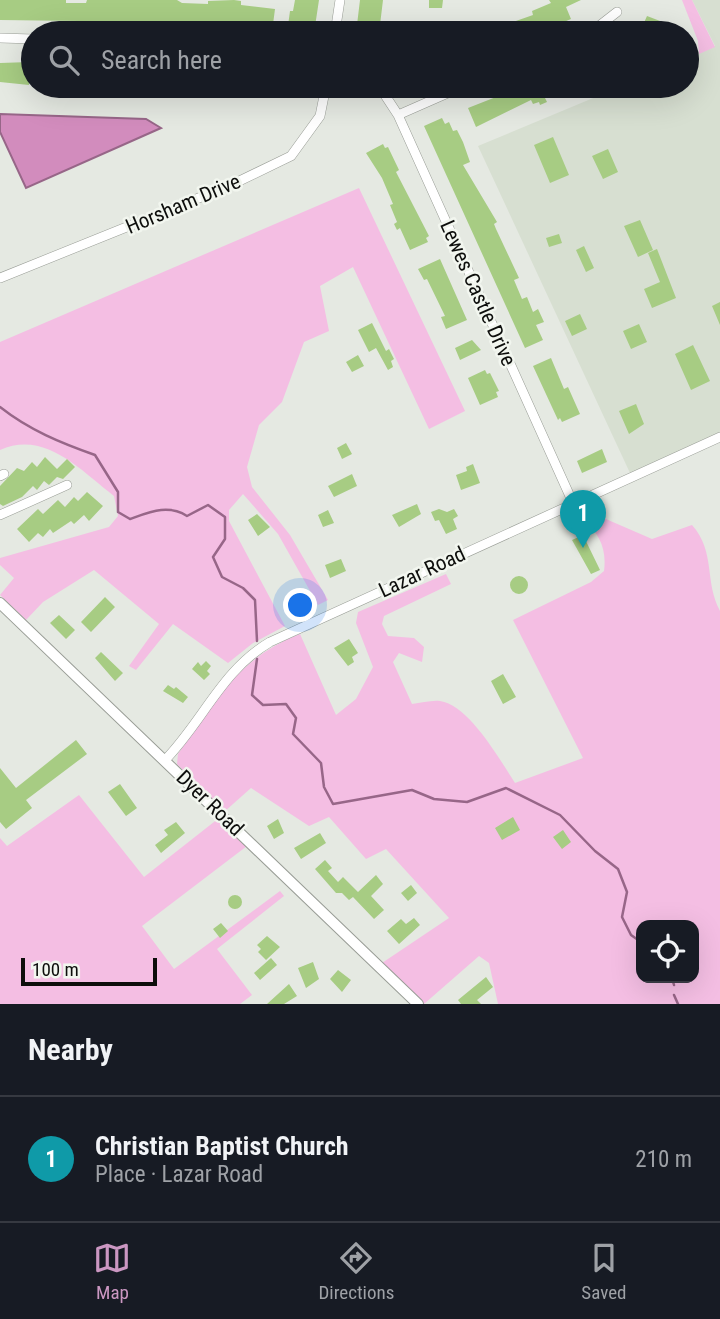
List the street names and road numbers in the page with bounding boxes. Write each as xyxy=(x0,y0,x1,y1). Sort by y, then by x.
street label: Horsham Drive xyxy=(122,169,244,239)
street label: Lewes Castle Drive xyxy=(435,216,521,370)
street label: Lazar Road xyxy=(375,542,469,602)
street label: Dyer Road xyxy=(172,765,248,841)

